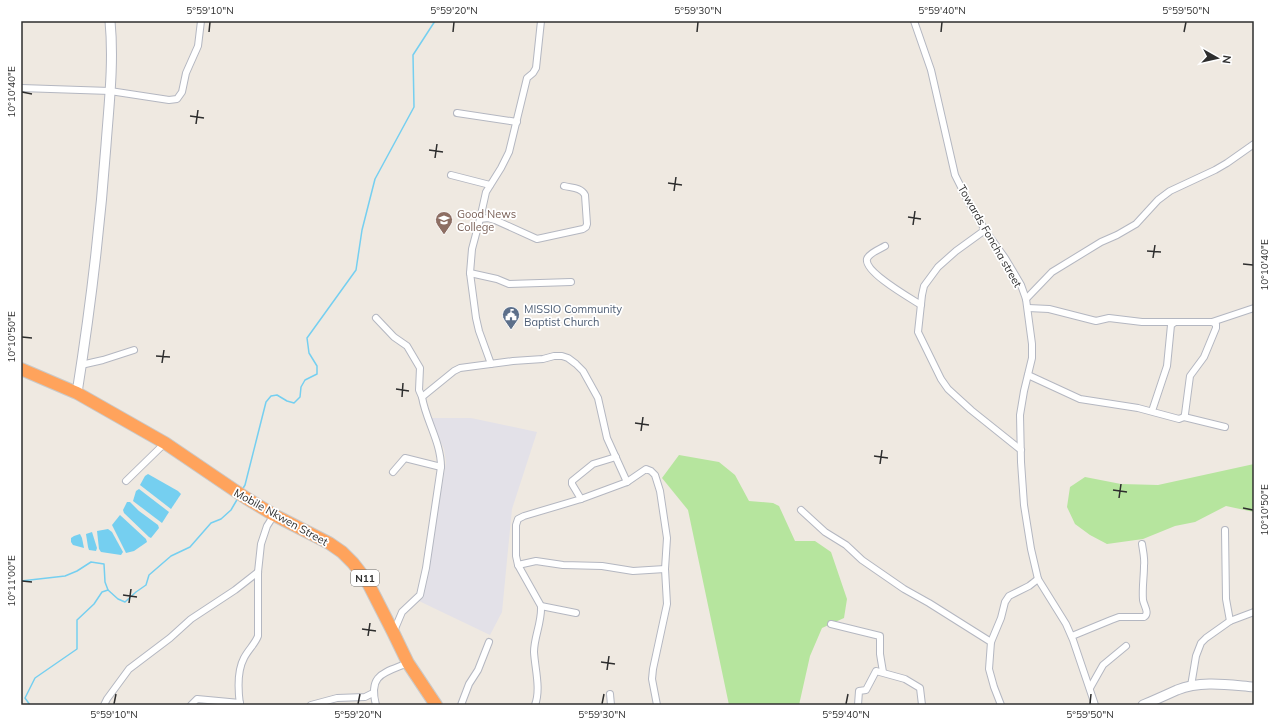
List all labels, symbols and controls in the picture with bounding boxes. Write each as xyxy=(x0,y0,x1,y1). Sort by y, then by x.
text: 5°59'10"N xyxy=(186,4,234,17)
text: 5°59'20"N xyxy=(430,4,478,17)
text: 5°59'30"N xyxy=(674,4,722,17)
text: 5°59'40"N xyxy=(918,4,966,17)
text: 5°59'50"N xyxy=(1162,4,1210,17)
north arrow xyxy=(1197,38,1237,78)
text: N xyxy=(1219,54,1234,64)
text: 10°10'40"E xyxy=(5,66,18,118)
street label: Towards Foncha street xyxy=(955,182,1025,290)
place label: Good News College xyxy=(457,207,516,234)
school or university icon: Good News College xyxy=(434,210,454,235)
text: 10°10'40"E xyxy=(1258,239,1271,291)
place label: MISSIO Community Baptist Church xyxy=(524,302,622,329)
public building icon: MISSIO Community Baptist Church xyxy=(501,305,521,330)
text: 10°10'50"E xyxy=(5,311,18,363)
text: 10°10'50"E xyxy=(1258,484,1271,536)
street label: Mobile Nkwen Street xyxy=(232,485,331,549)
text: 10°11'00"E xyxy=(5,555,18,607)
road number: N11 xyxy=(351,570,379,586)
text: 5°59'10"N xyxy=(90,708,138,721)
text: 5°59'20"N xyxy=(334,708,382,721)
text: 5°59'30"N xyxy=(578,708,626,721)
text: 5°59'40"N xyxy=(822,708,870,721)
text: 5°59'50"N xyxy=(1066,708,1114,721)

